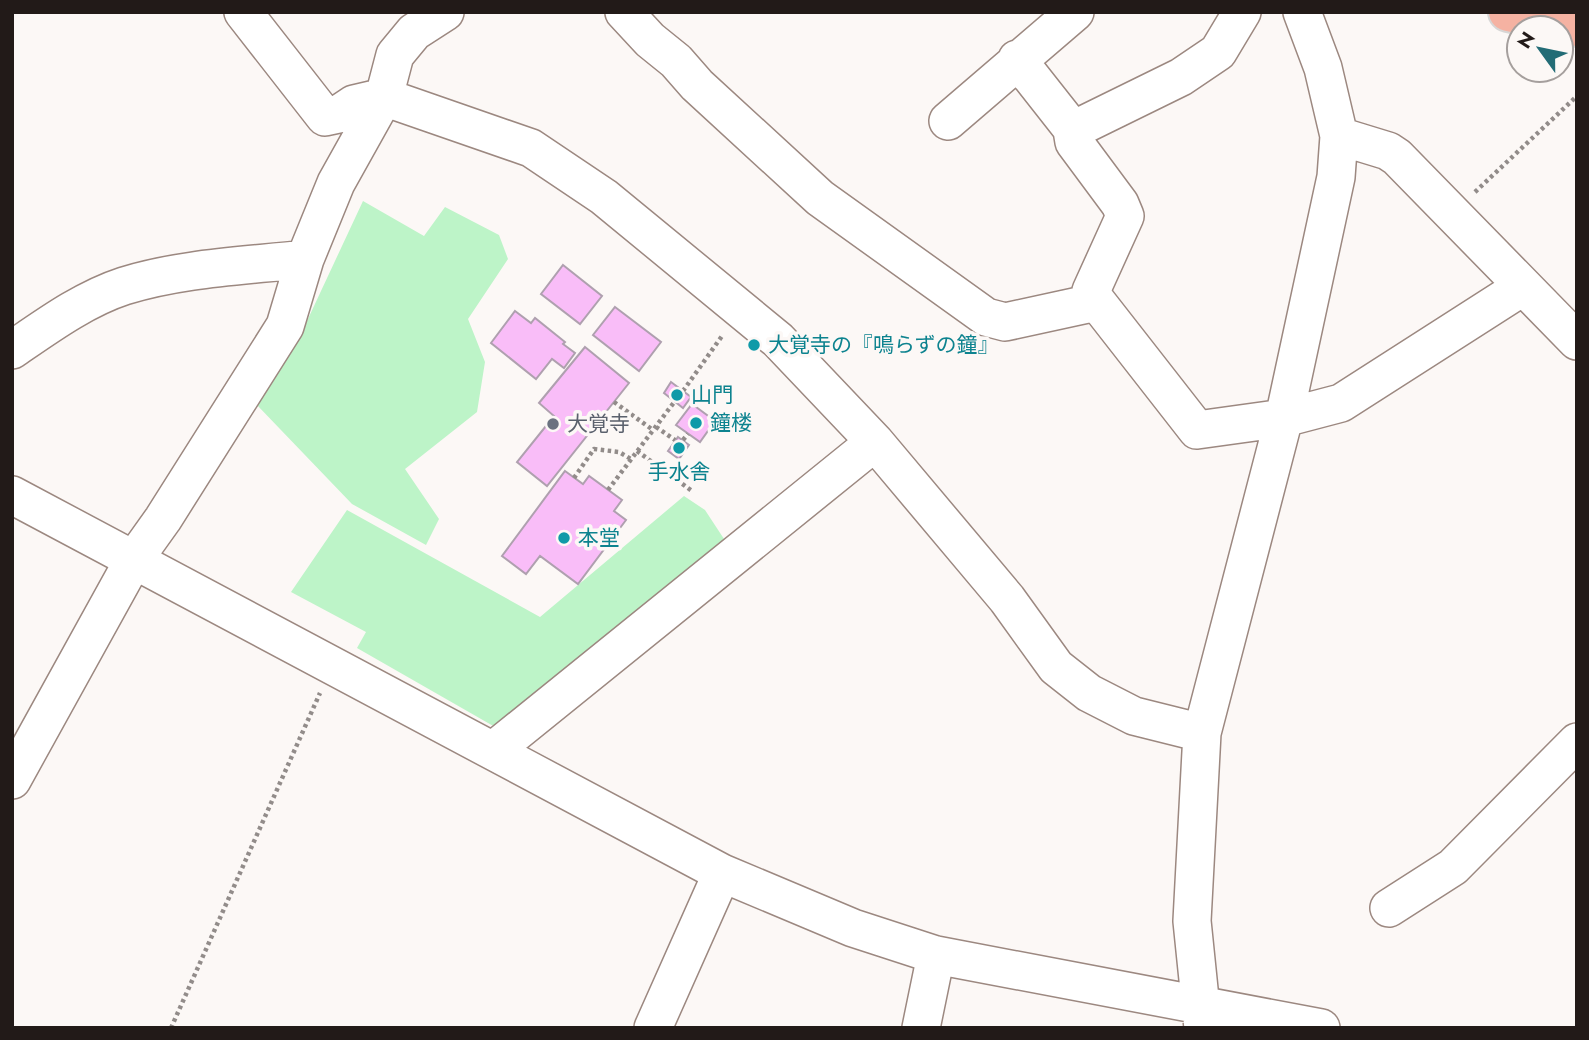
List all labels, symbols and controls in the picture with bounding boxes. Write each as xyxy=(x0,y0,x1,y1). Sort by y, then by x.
north arrow xyxy=(1505,14,1575,84)
text: N xyxy=(1511,26,1542,54)
place label: 大覚寺の『鳴らずの鐘』 xyxy=(768,330,999,360)
marker: 大覚寺の『鳴らずの鐘』 xyxy=(746,337,762,353)
place label: 山門 xyxy=(691,380,733,410)
marker: 山門 xyxy=(669,387,685,403)
place label: 鐘楼 xyxy=(710,408,752,438)
place label: 大覚寺 xyxy=(567,409,630,439)
marker: 鐘楼 xyxy=(688,415,704,431)
marker: 大覚寺 xyxy=(545,416,561,432)
marker: 手水舎 xyxy=(671,440,687,456)
place label: 手水舎 xyxy=(648,457,711,487)
place label: 本堂 xyxy=(578,523,620,553)
marker: 本堂 xyxy=(556,530,572,546)

